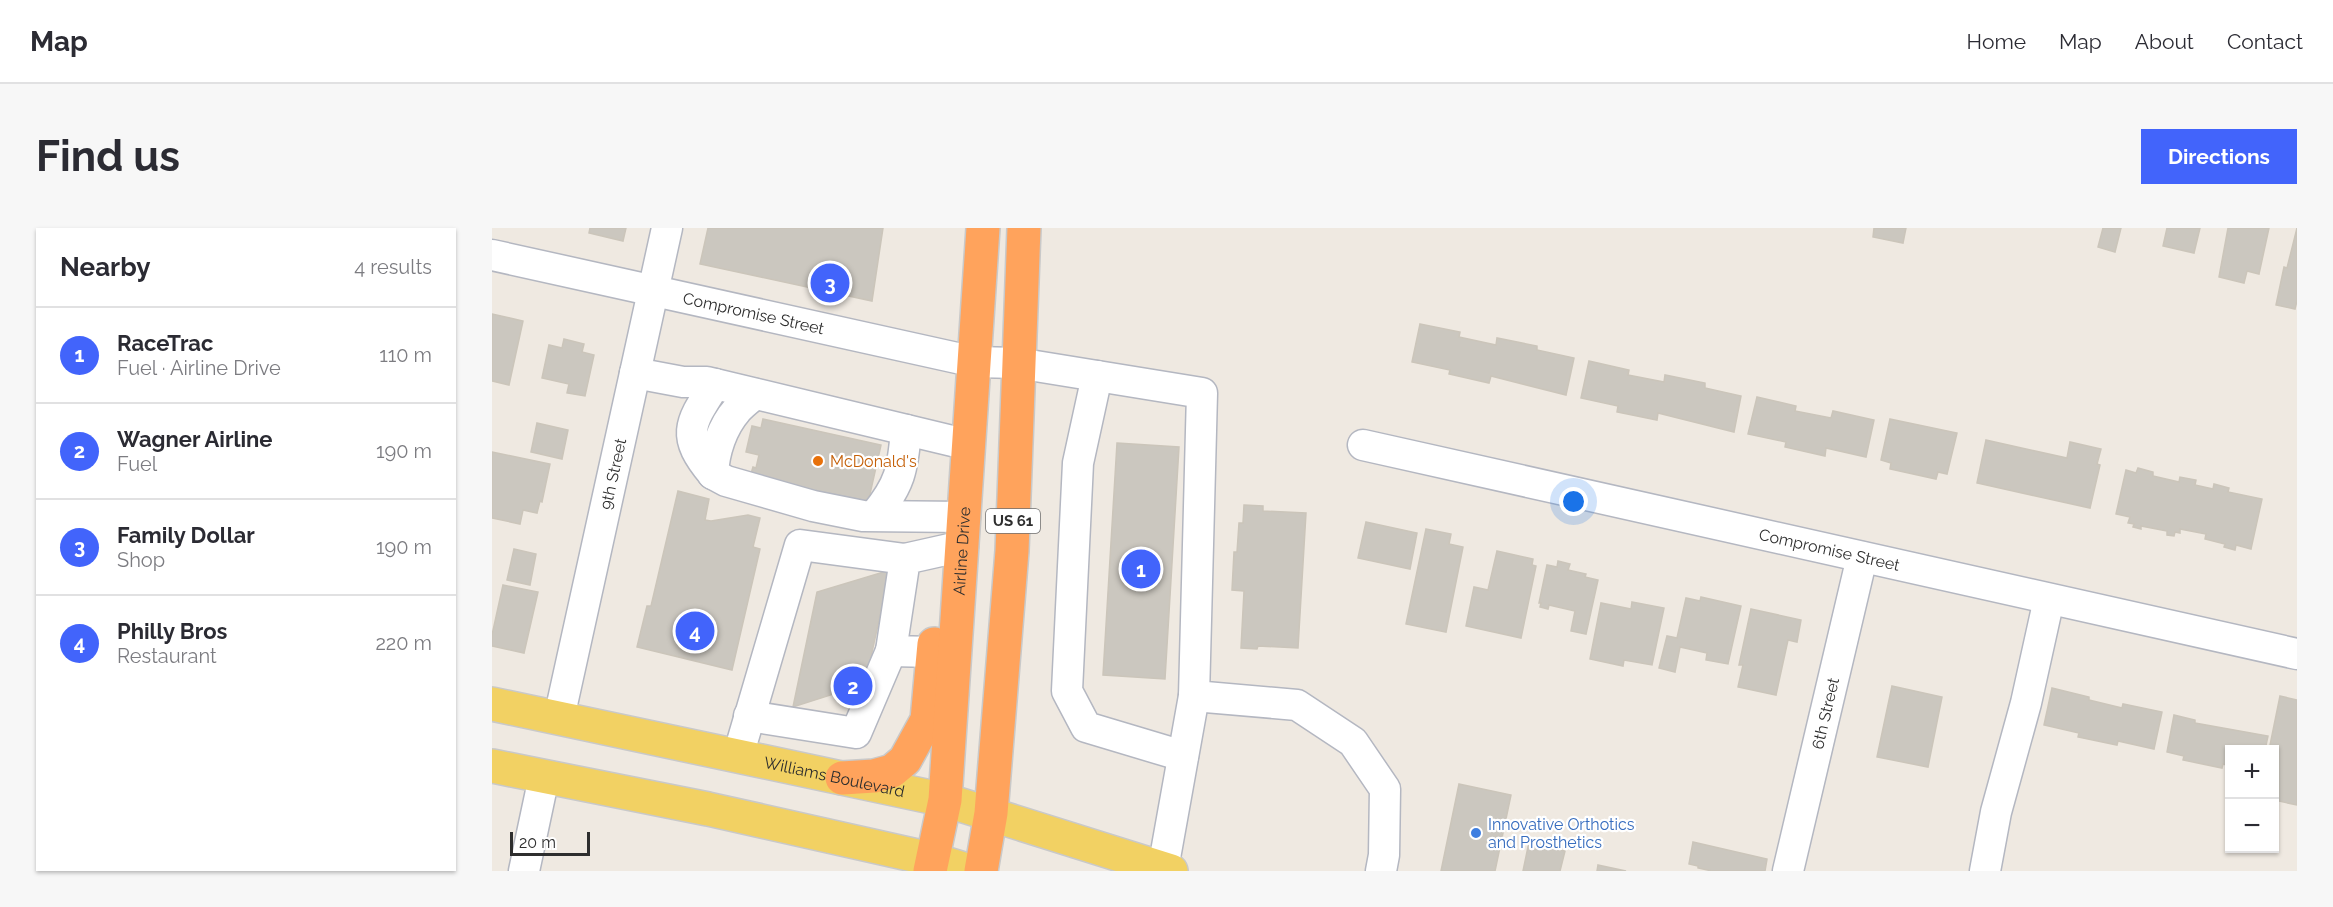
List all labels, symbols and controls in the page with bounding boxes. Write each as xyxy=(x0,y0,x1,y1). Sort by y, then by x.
text: Map xyxy=(30,25,88,58)
text: Home xyxy=(1967,29,2026,54)
text: Map xyxy=(2059,29,2102,54)
text: About xyxy=(2135,29,2194,54)
text: Contact xyxy=(2227,29,2303,54)
button: Directions xyxy=(2141,129,2297,184)
text: Find us xyxy=(36,132,180,181)
text: Nearby xyxy=(60,252,150,282)
text: 4 results xyxy=(354,255,432,279)
pin: 3 xyxy=(810,260,850,306)
street label: Compromise Street xyxy=(681,288,827,338)
text: RaceTrac xyxy=(117,330,213,356)
text: 1 xyxy=(75,343,84,367)
text: 110 m xyxy=(379,343,432,367)
text: Fuel · Airline Drive xyxy=(117,356,281,380)
text: Wagner Airline xyxy=(117,426,273,452)
street label: 9th Street xyxy=(596,436,630,511)
text: 2 xyxy=(74,439,85,463)
text: 190 m xyxy=(376,439,432,463)
text: Fuel xyxy=(117,452,157,476)
place label: McDonald's xyxy=(830,452,917,471)
marker: McDonald's xyxy=(811,454,825,468)
your location xyxy=(1559,487,1588,516)
street label: Airline Drive xyxy=(949,506,974,596)
road number: US 61 xyxy=(986,509,1040,533)
text: Family Dollar xyxy=(117,522,255,548)
street label: Compromise Street xyxy=(1757,524,1902,574)
text: 3 xyxy=(74,535,85,559)
text: 190 m xyxy=(376,535,432,559)
pin: 1 xyxy=(1122,546,1160,592)
text: Shop xyxy=(117,548,165,572)
pin: 4 xyxy=(676,608,714,654)
text: Philly Bros xyxy=(117,618,227,644)
text: 4 xyxy=(74,631,85,655)
text: 220 m xyxy=(375,631,432,655)
text: Restaurant xyxy=(117,644,217,668)
pin: 2 xyxy=(834,664,872,708)
street label: 6th Street xyxy=(1808,675,1843,751)
map controls xyxy=(2225,745,2279,853)
button: + xyxy=(2225,745,2279,799)
street label: Williams Boulevard xyxy=(762,752,907,801)
button: − xyxy=(2225,799,2279,853)
place label: Innovative Orthotics and Prosthetics xyxy=(1488,815,1635,852)
marker: Innovative Orthotics and Prosthetics xyxy=(1469,826,1483,840)
scale bar xyxy=(510,829,590,856)
text: 20 m xyxy=(519,833,556,852)

